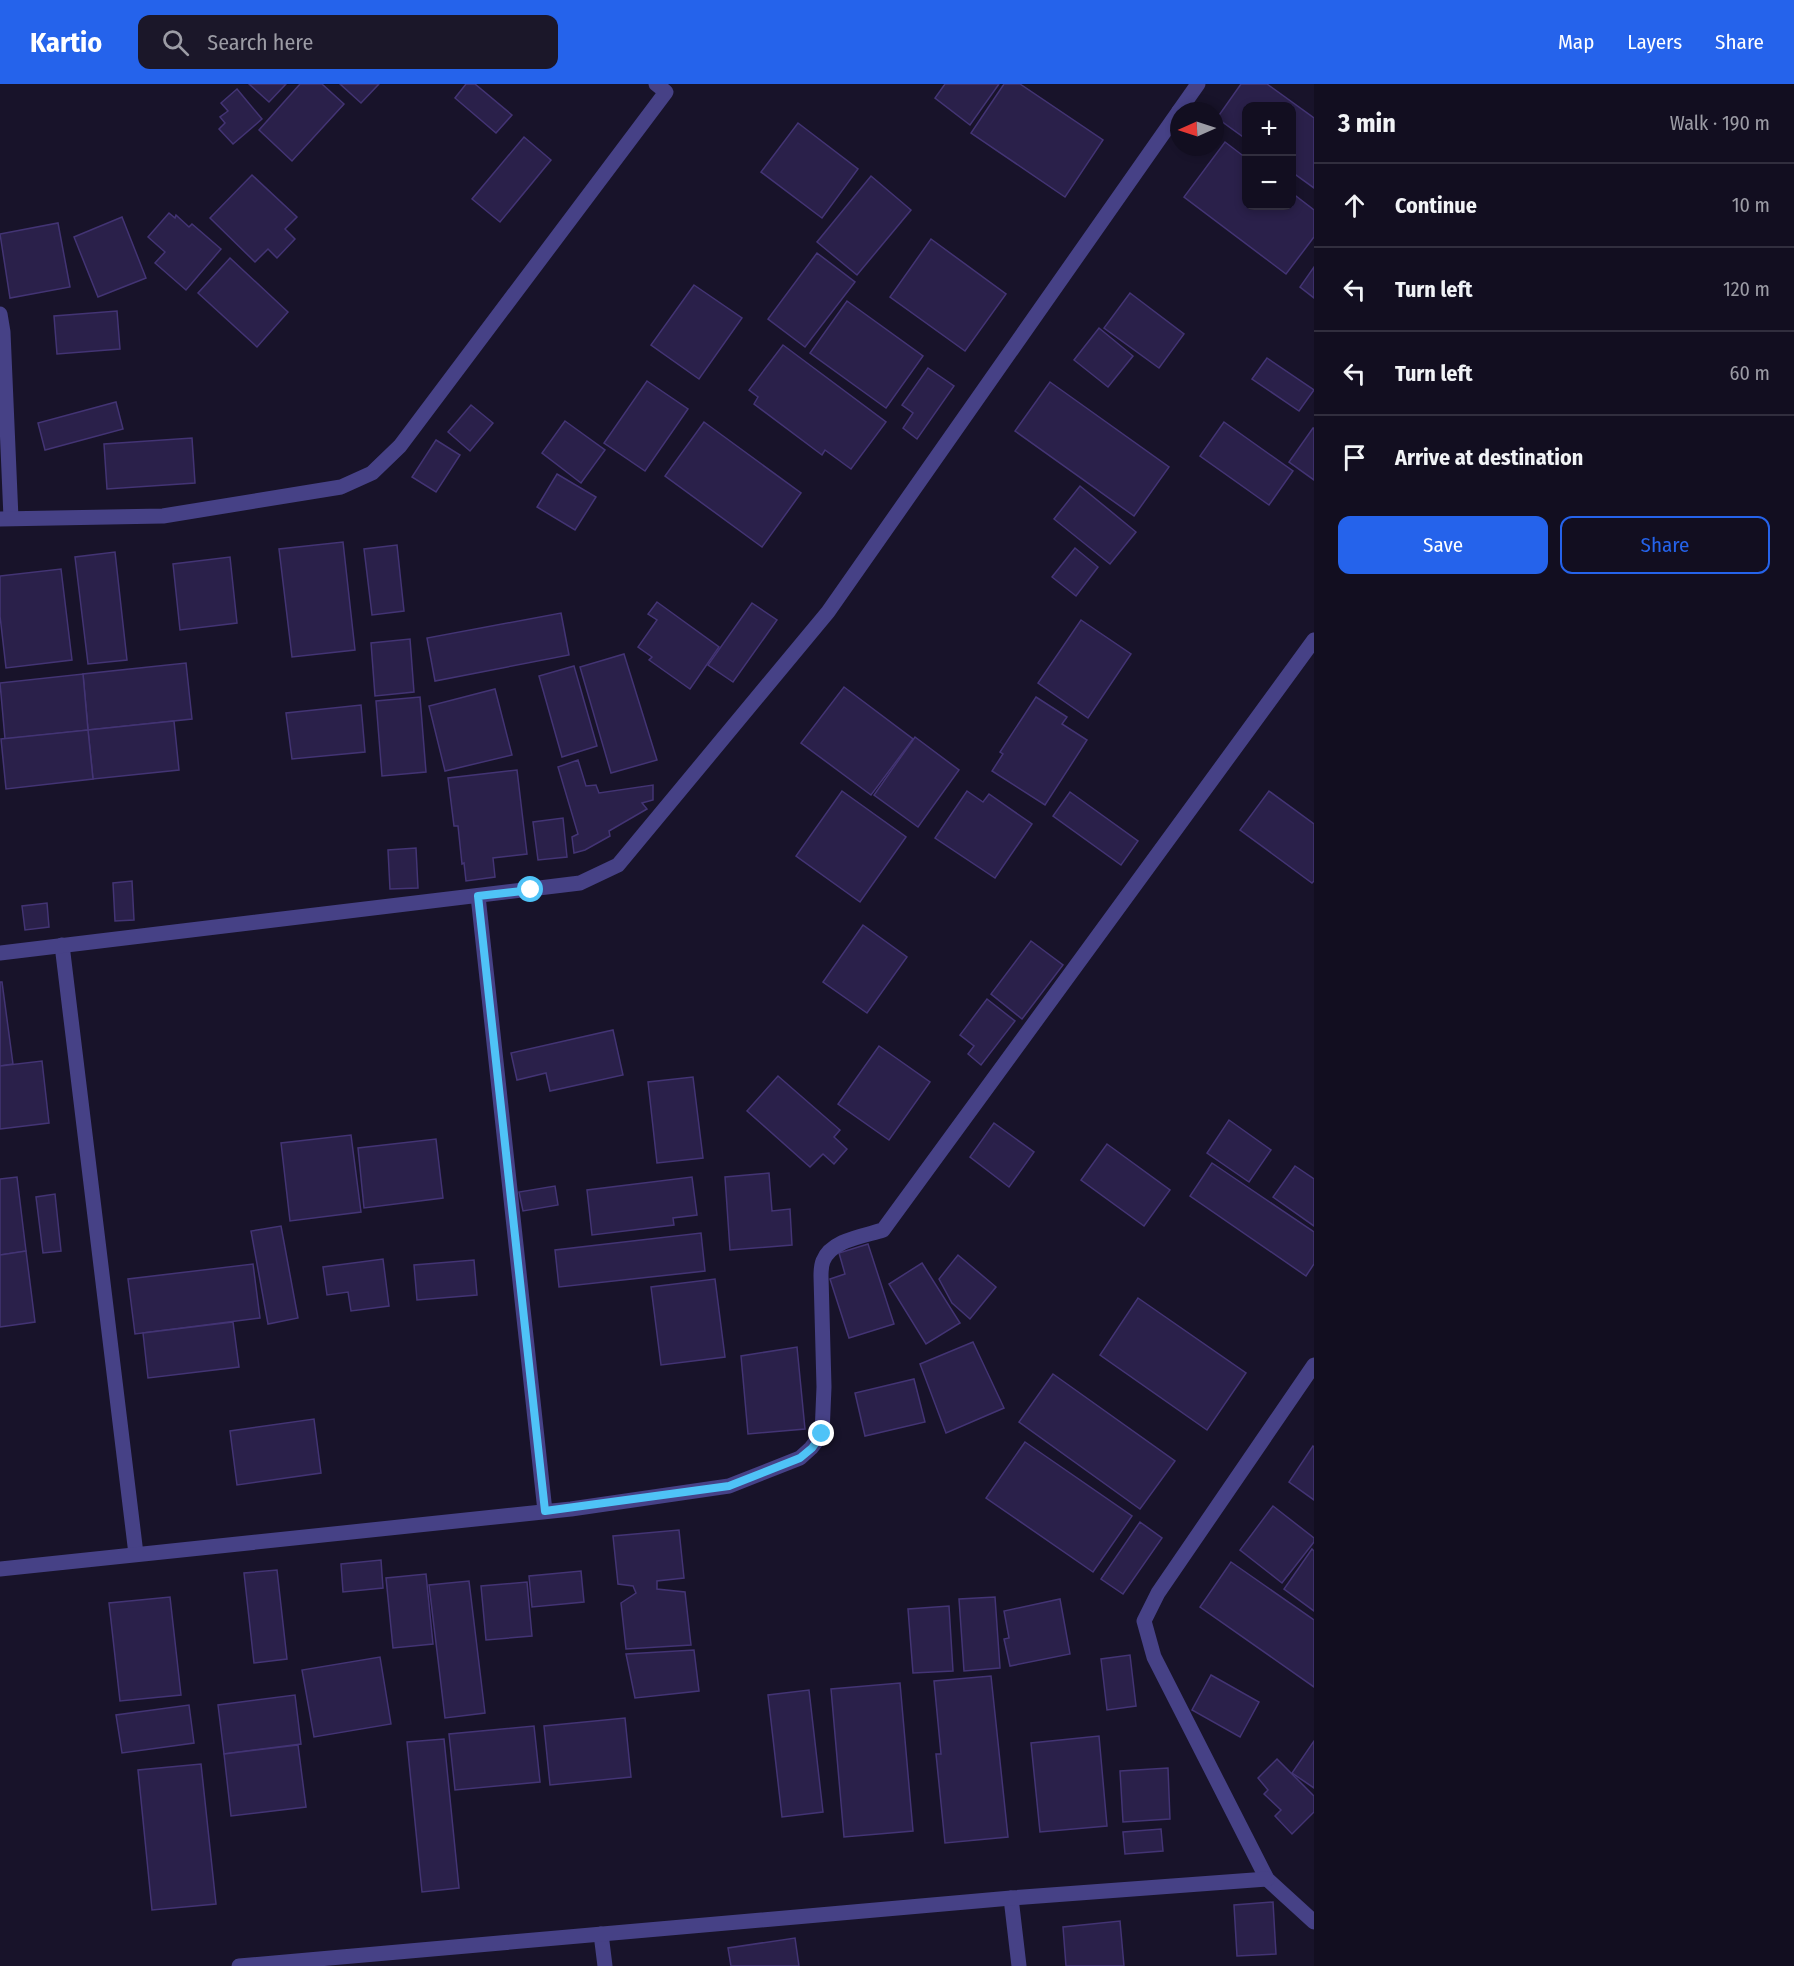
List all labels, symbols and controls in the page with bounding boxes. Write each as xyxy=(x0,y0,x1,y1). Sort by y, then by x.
search box xyxy=(138,15,558,69)
text: Kartio xyxy=(30,26,102,59)
icon: search xyxy=(159,26,192,59)
text: Search here xyxy=(207,29,313,56)
text: Map xyxy=(1558,29,1594,55)
text: Layers xyxy=(1627,29,1682,55)
text: Share xyxy=(1715,29,1764,55)
north arrow xyxy=(1170,102,1224,156)
map controls xyxy=(1242,102,1296,210)
button: + xyxy=(1242,102,1296,156)
text: 3 min xyxy=(1338,108,1396,139)
text: Walk · 190 m xyxy=(1670,111,1770,135)
button: − xyxy=(1242,156,1296,210)
icon: ahead xyxy=(1338,189,1371,222)
text: Continue xyxy=(1395,192,1477,219)
text: 10 m xyxy=(1732,193,1770,217)
icon: left xyxy=(1338,273,1371,306)
text: Turn left xyxy=(1395,276,1473,303)
text: 120 m xyxy=(1723,277,1770,301)
icon: left xyxy=(1338,357,1371,390)
text: Turn left xyxy=(1395,360,1473,387)
text: 60 m xyxy=(1730,361,1770,385)
icon: arrive xyxy=(1338,441,1371,474)
text: Arrive at destination xyxy=(1395,444,1583,471)
button: Save xyxy=(1338,516,1548,574)
button: Share xyxy=(1560,516,1770,574)
route start xyxy=(517,876,543,902)
route end xyxy=(808,1420,834,1446)

